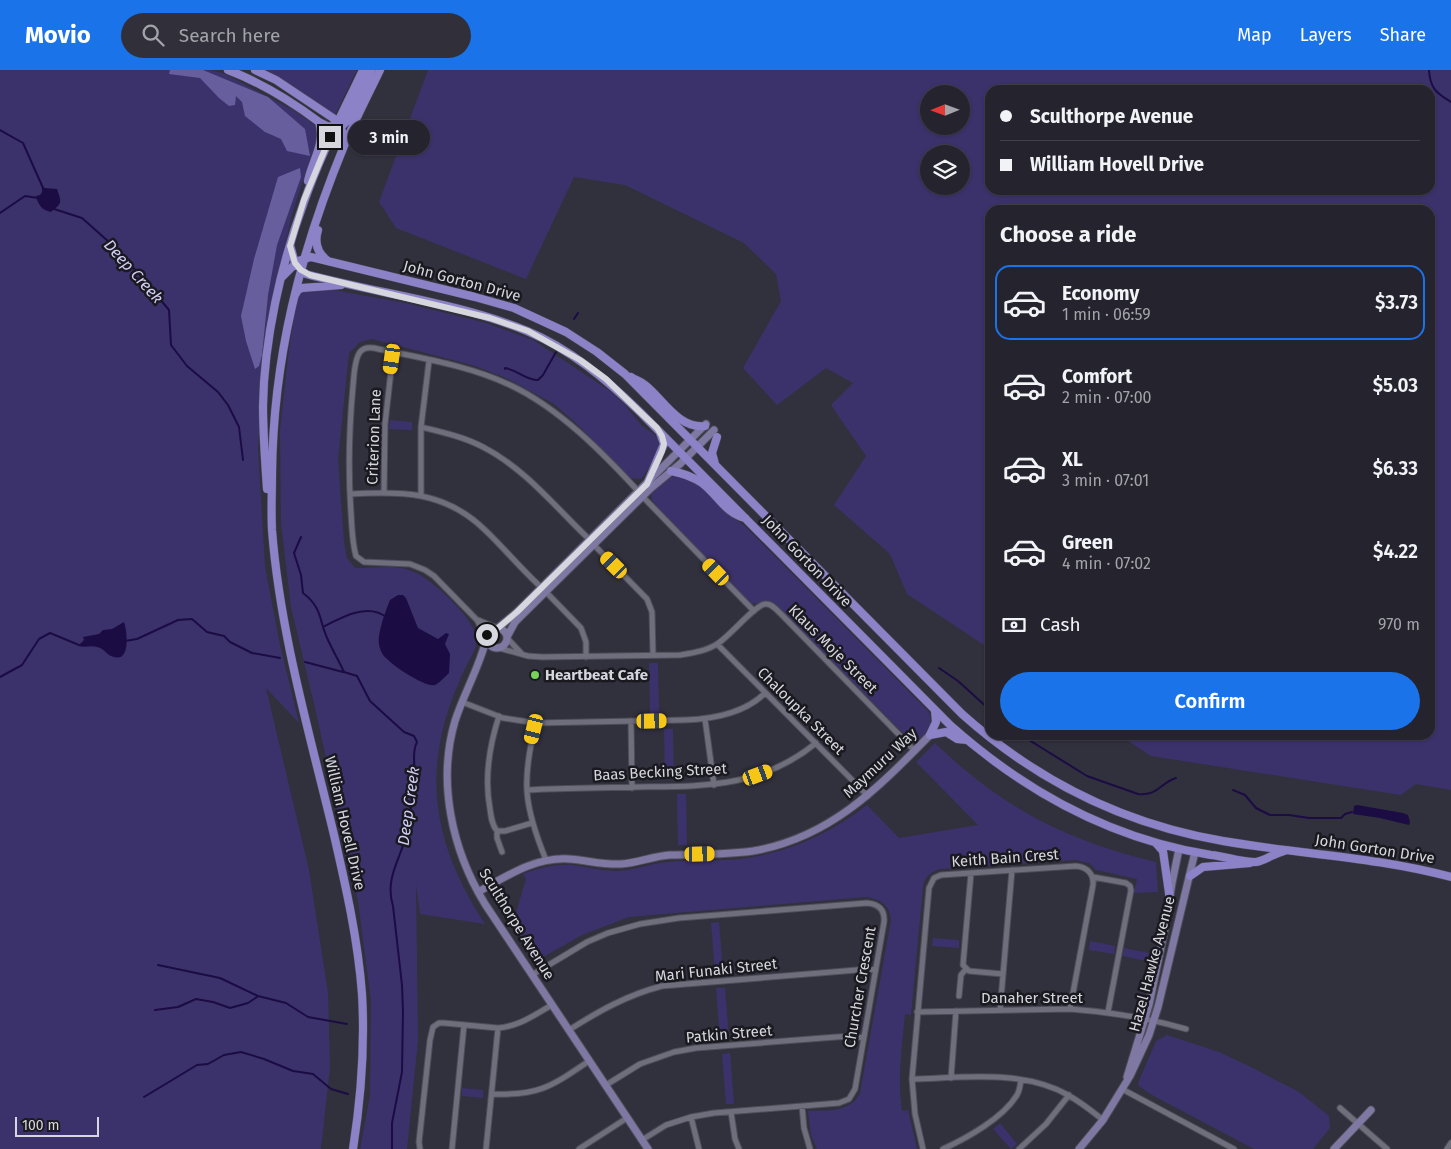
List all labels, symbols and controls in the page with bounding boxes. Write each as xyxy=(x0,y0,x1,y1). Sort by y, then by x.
search box xyxy=(121,13,471,58)
text: Movio xyxy=(25,21,91,49)
icon: search xyxy=(139,21,167,49)
text: Search here xyxy=(179,24,280,47)
text: Map xyxy=(1237,24,1272,46)
text: Layers xyxy=(1300,24,1352,46)
text: Share xyxy=(1380,24,1426,46)
north arrow xyxy=(920,85,970,135)
map controls xyxy=(920,85,970,195)
text: Sculthorpe Avenue xyxy=(1030,105,1193,128)
callout: 3 min xyxy=(348,120,430,154)
route end xyxy=(319,126,341,148)
text: 3 min xyxy=(369,128,409,147)
button: layers xyxy=(920,145,970,195)
text: William Hovell Drive xyxy=(1030,153,1204,176)
text: Choose a ride xyxy=(1000,221,1136,248)
water label: Deep Creek xyxy=(100,235,167,307)
street label: John Gorton Drive xyxy=(401,257,523,305)
icon: car xyxy=(1002,280,1047,325)
text: Economy xyxy=(1062,282,1139,305)
text: $3.73 xyxy=(1375,291,1418,314)
text: 1 min · 06:59 xyxy=(1062,305,1151,324)
car xyxy=(382,343,401,375)
icon: car xyxy=(1002,363,1047,408)
text: Comfort xyxy=(1062,365,1132,388)
text: $5.03 xyxy=(1373,374,1418,397)
text: 2 min · 07:00 xyxy=(1062,388,1152,407)
street label: Criterion Lane xyxy=(363,389,385,485)
icon: car xyxy=(1002,446,1047,491)
text: XL xyxy=(1062,448,1083,471)
text: $6.33 xyxy=(1373,457,1418,480)
text: 3 min · 07:01 xyxy=(1062,471,1149,490)
street label: John Gorton Drive xyxy=(759,511,855,611)
icon: car xyxy=(1002,529,1047,574)
text: Green xyxy=(1062,531,1113,554)
text: $4.22 xyxy=(1373,540,1418,563)
car xyxy=(598,549,629,581)
text: 4 min · 07:02 xyxy=(1062,554,1151,573)
car xyxy=(700,556,731,588)
street label: Klaus Moje Street xyxy=(785,601,882,698)
icon: cash xyxy=(1000,611,1028,639)
text: Cash xyxy=(1040,613,1081,636)
text: 970 m xyxy=(1378,615,1420,634)
route start xyxy=(476,624,498,646)
street label: Chaloupka Street xyxy=(754,664,849,759)
place label: Heartbeat Cafe xyxy=(545,666,648,684)
marker: Heartbeat Cafe xyxy=(529,669,541,681)
button: Confirm xyxy=(1000,672,1420,730)
car xyxy=(523,713,544,745)
car xyxy=(636,713,667,729)
street label: Maymuru Way xyxy=(839,724,921,802)
street label: William Hovell Drive xyxy=(321,754,369,892)
street label: Baas Becking Street xyxy=(593,759,728,784)
car xyxy=(741,763,774,787)
water label: Deep Creek xyxy=(394,765,423,847)
street label: John Gorton Drive xyxy=(1314,831,1436,867)
street label: Keith Bain Crest xyxy=(951,845,1060,871)
car xyxy=(684,846,715,862)
street label: Sculthorpe Avenue xyxy=(475,865,559,983)
street label: Hazel Hawke Avenue xyxy=(1125,894,1179,1034)
street label: Churcher Crescent xyxy=(840,924,880,1049)
street label: Mari Funaki Street xyxy=(654,955,779,985)
street label: Danaher Street xyxy=(981,989,1084,1007)
street label: Patkin Street xyxy=(685,1021,774,1047)
scale bar xyxy=(15,1114,99,1137)
text: 100 m xyxy=(22,1117,59,1134)

